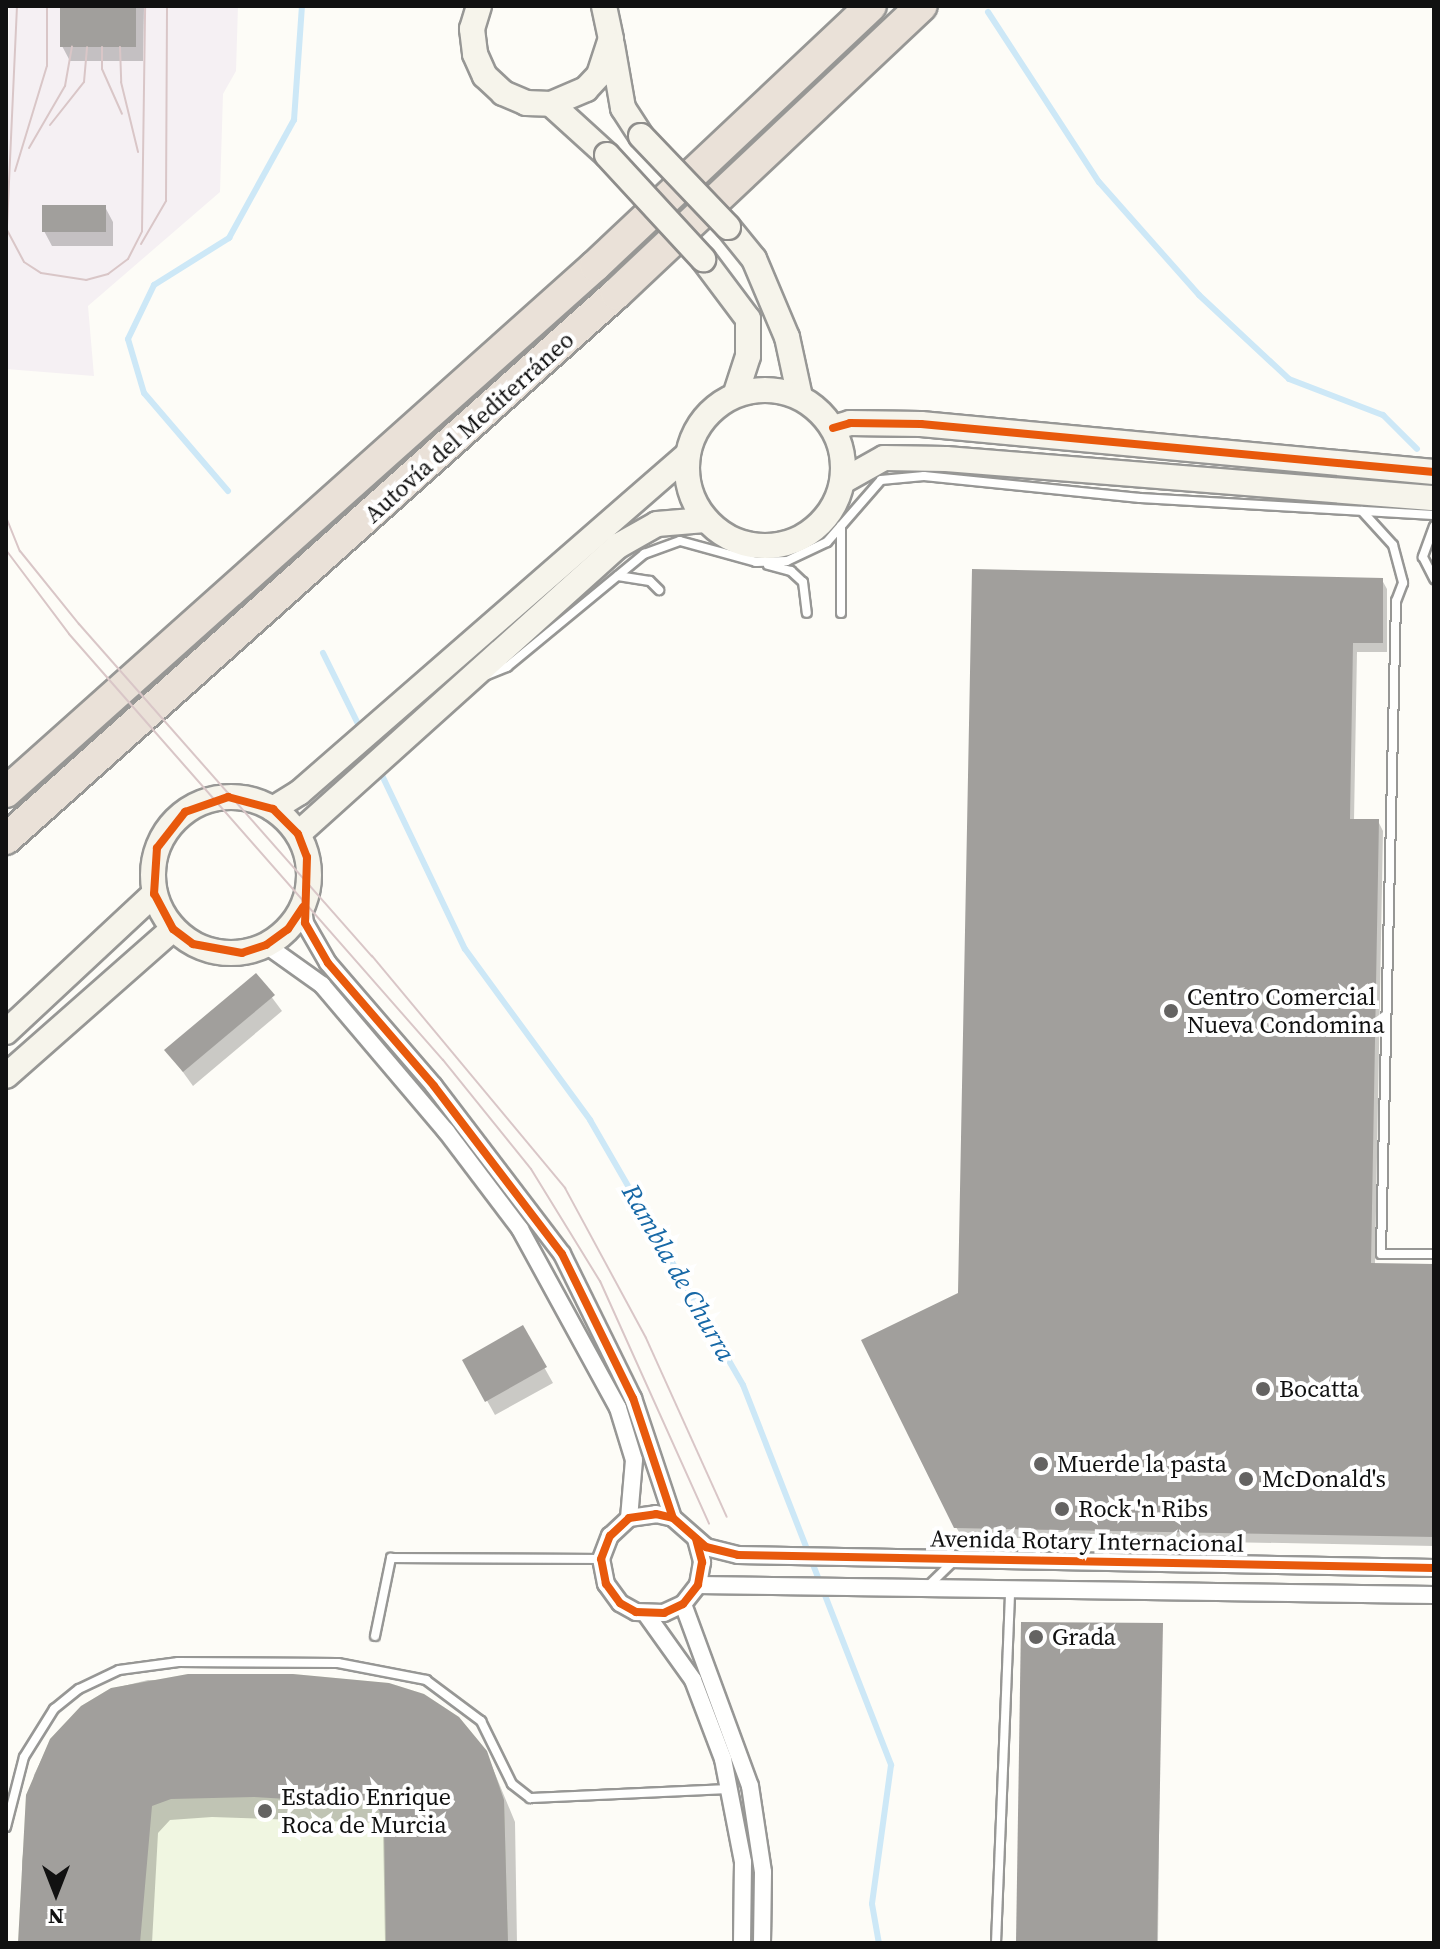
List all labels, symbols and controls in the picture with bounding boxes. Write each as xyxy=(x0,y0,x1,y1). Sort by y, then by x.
street label: Autovía del Mediterráneo xyxy=(358,325,580,529)
place label: Centro Comercial Nueva Condomina xyxy=(1187,983,1385,1039)
marker: Centro Comercial Nueva Condomina xyxy=(1162,1002,1180,1020)
water label: Rambla de Churra xyxy=(615,1179,741,1367)
place label: Bocatta xyxy=(1279,1375,1359,1403)
marker: Bocatta xyxy=(1254,1380,1272,1398)
place label: Muerde la pasta xyxy=(1057,1450,1227,1478)
marker: Muerde la pasta xyxy=(1032,1455,1050,1473)
place label: McDonald's xyxy=(1262,1465,1386,1493)
marker: McDonald's xyxy=(1237,1470,1255,1488)
place label: Rock 'n Ribs xyxy=(1078,1495,1208,1523)
marker: Rock 'n Ribs xyxy=(1053,1500,1071,1518)
street label: Avenida Rotary Internacional xyxy=(930,1524,1244,1558)
place label: Grada xyxy=(1052,1623,1116,1651)
marker: Grada xyxy=(1027,1628,1045,1646)
place label: Estadio Enrique Roca de Murcia xyxy=(281,1783,451,1839)
marker: Estadio Enrique Roca de Murcia xyxy=(256,1802,274,1820)
north arrow xyxy=(16,1853,96,1933)
text: N xyxy=(48,1902,64,1932)

